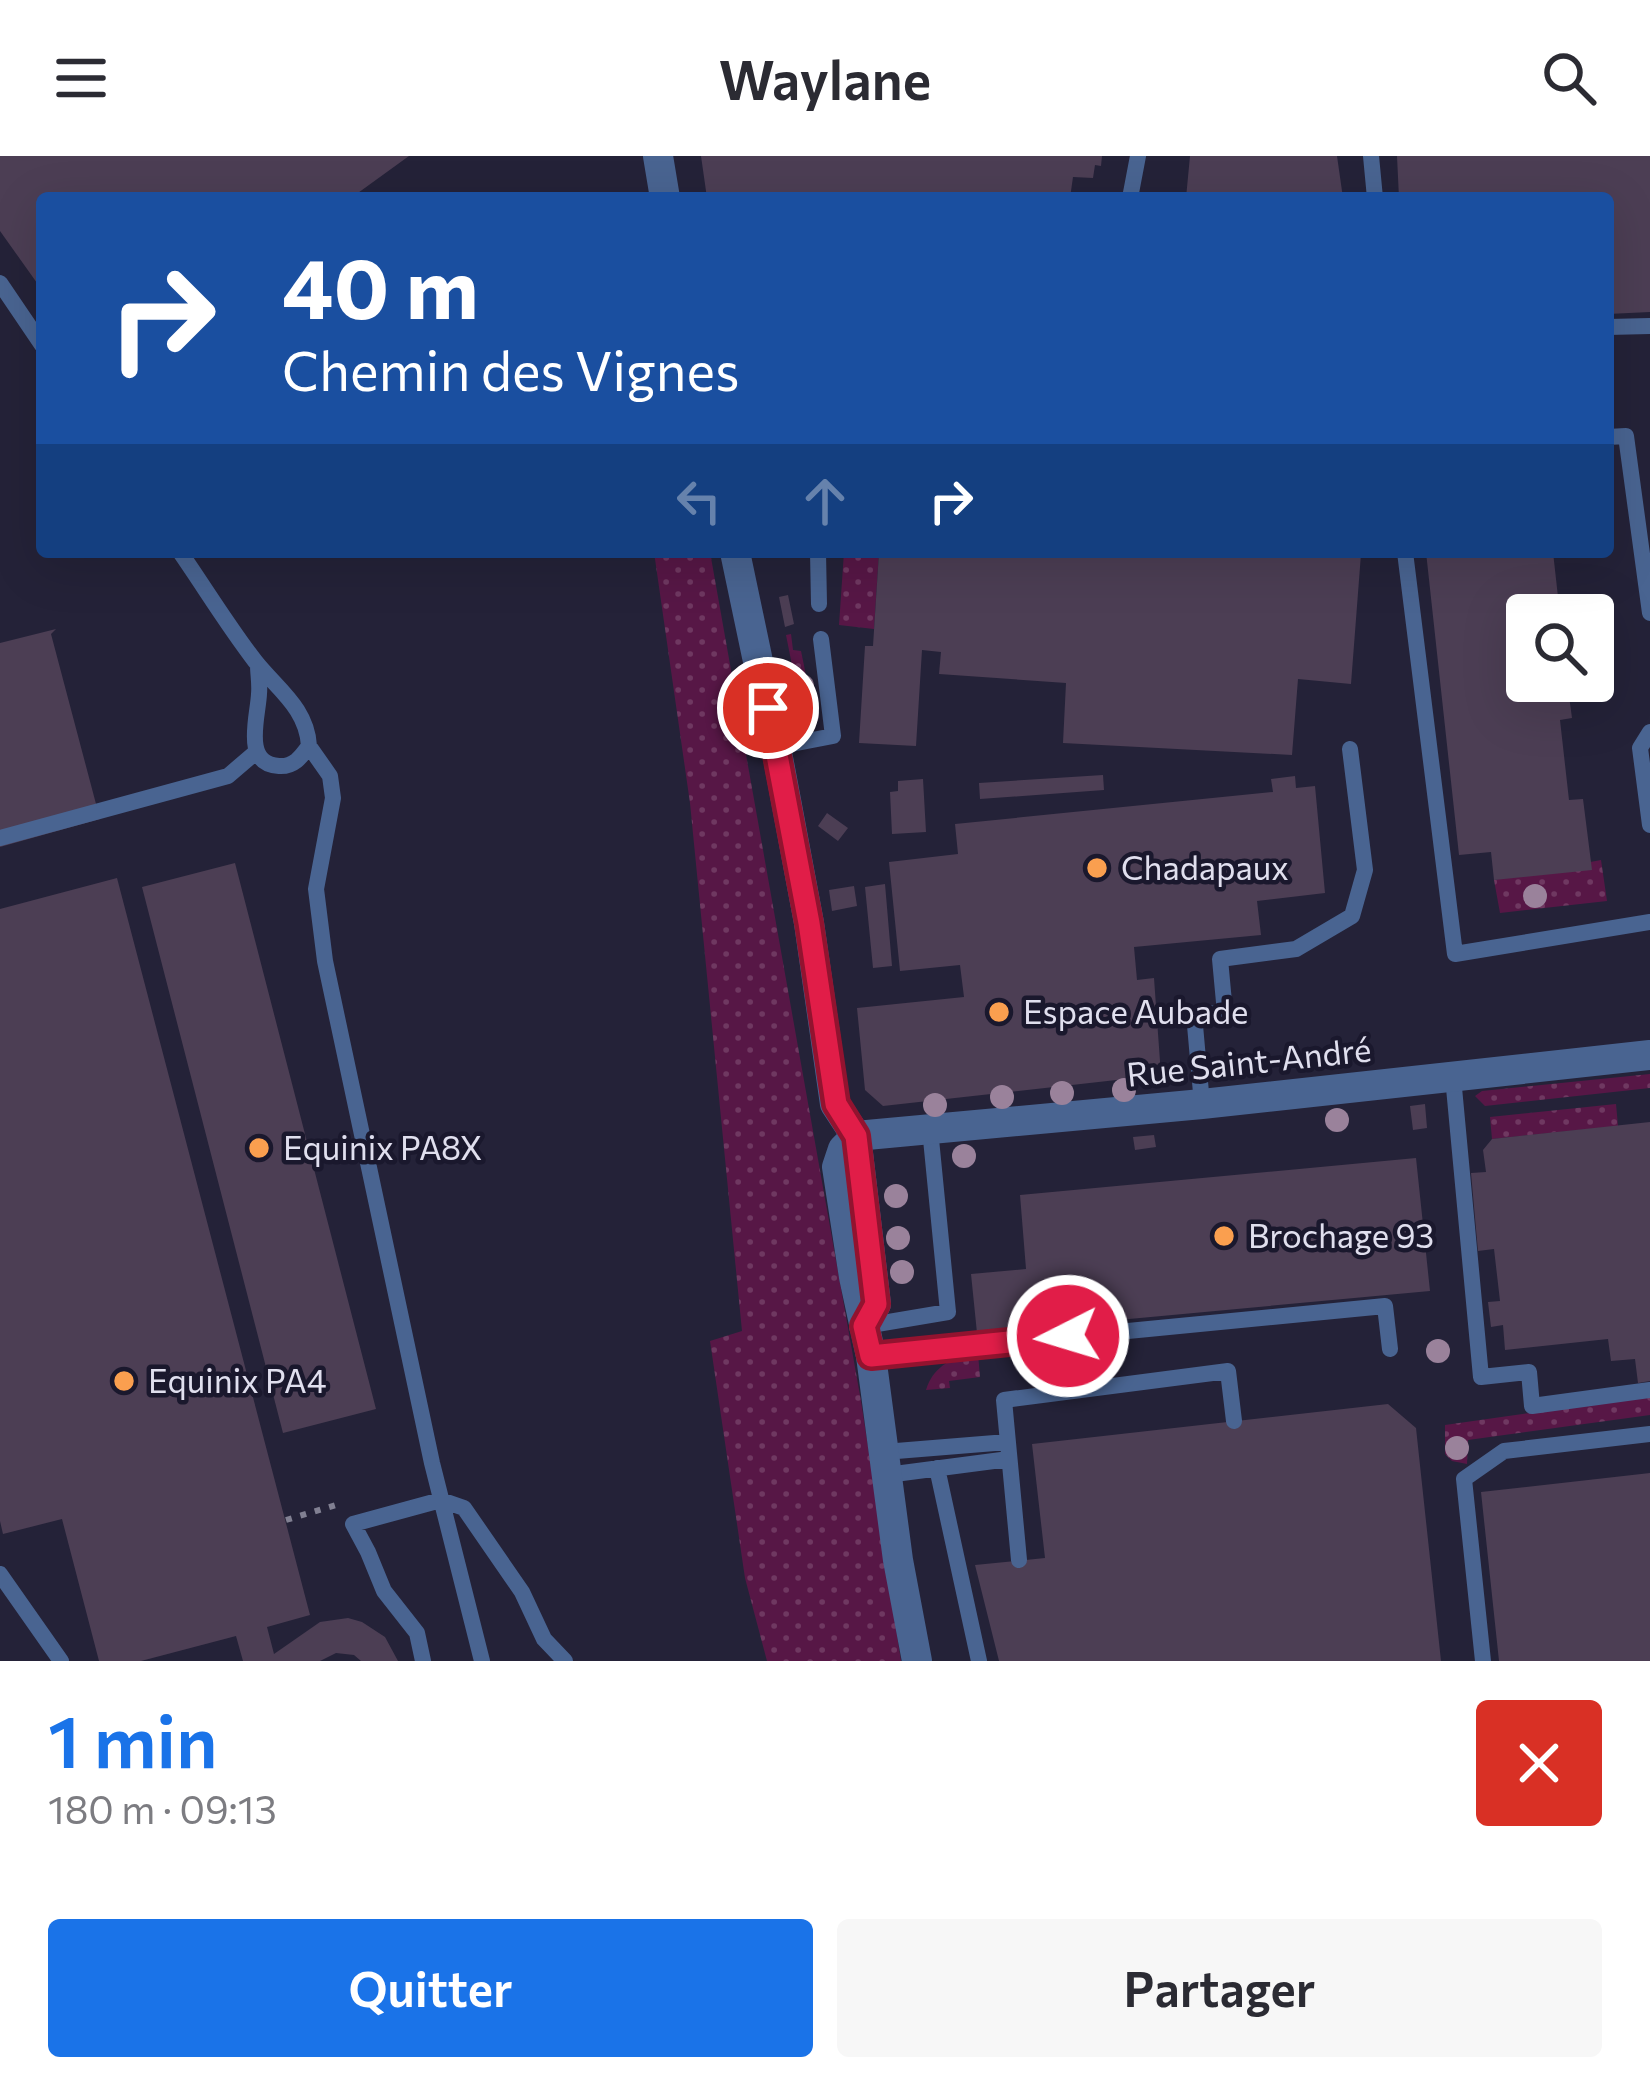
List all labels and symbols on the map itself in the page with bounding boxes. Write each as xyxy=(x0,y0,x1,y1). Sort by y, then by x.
pin xyxy=(717,657,819,759)
place label: Chadapaux xyxy=(1121,846,1289,887)
marker: Chadapaux xyxy=(1084,855,1110,881)
place label: Espace Aubade xyxy=(1023,990,1248,1031)
marker: Espace Aubade xyxy=(986,999,1012,1025)
street label: Rue Saint-André xyxy=(1125,1027,1373,1094)
place label: Equinix PA8X xyxy=(283,1126,482,1167)
marker: Equinix PA8X xyxy=(246,1135,272,1161)
place label: Brochage 93 xyxy=(1248,1214,1434,1255)
marker: Brochage 93 xyxy=(1211,1223,1237,1249)
position arrow xyxy=(1005,1273,1131,1399)
place label: Equinix PA4 xyxy=(148,1359,327,1400)
marker: Equinix PA4 xyxy=(111,1368,137,1394)

